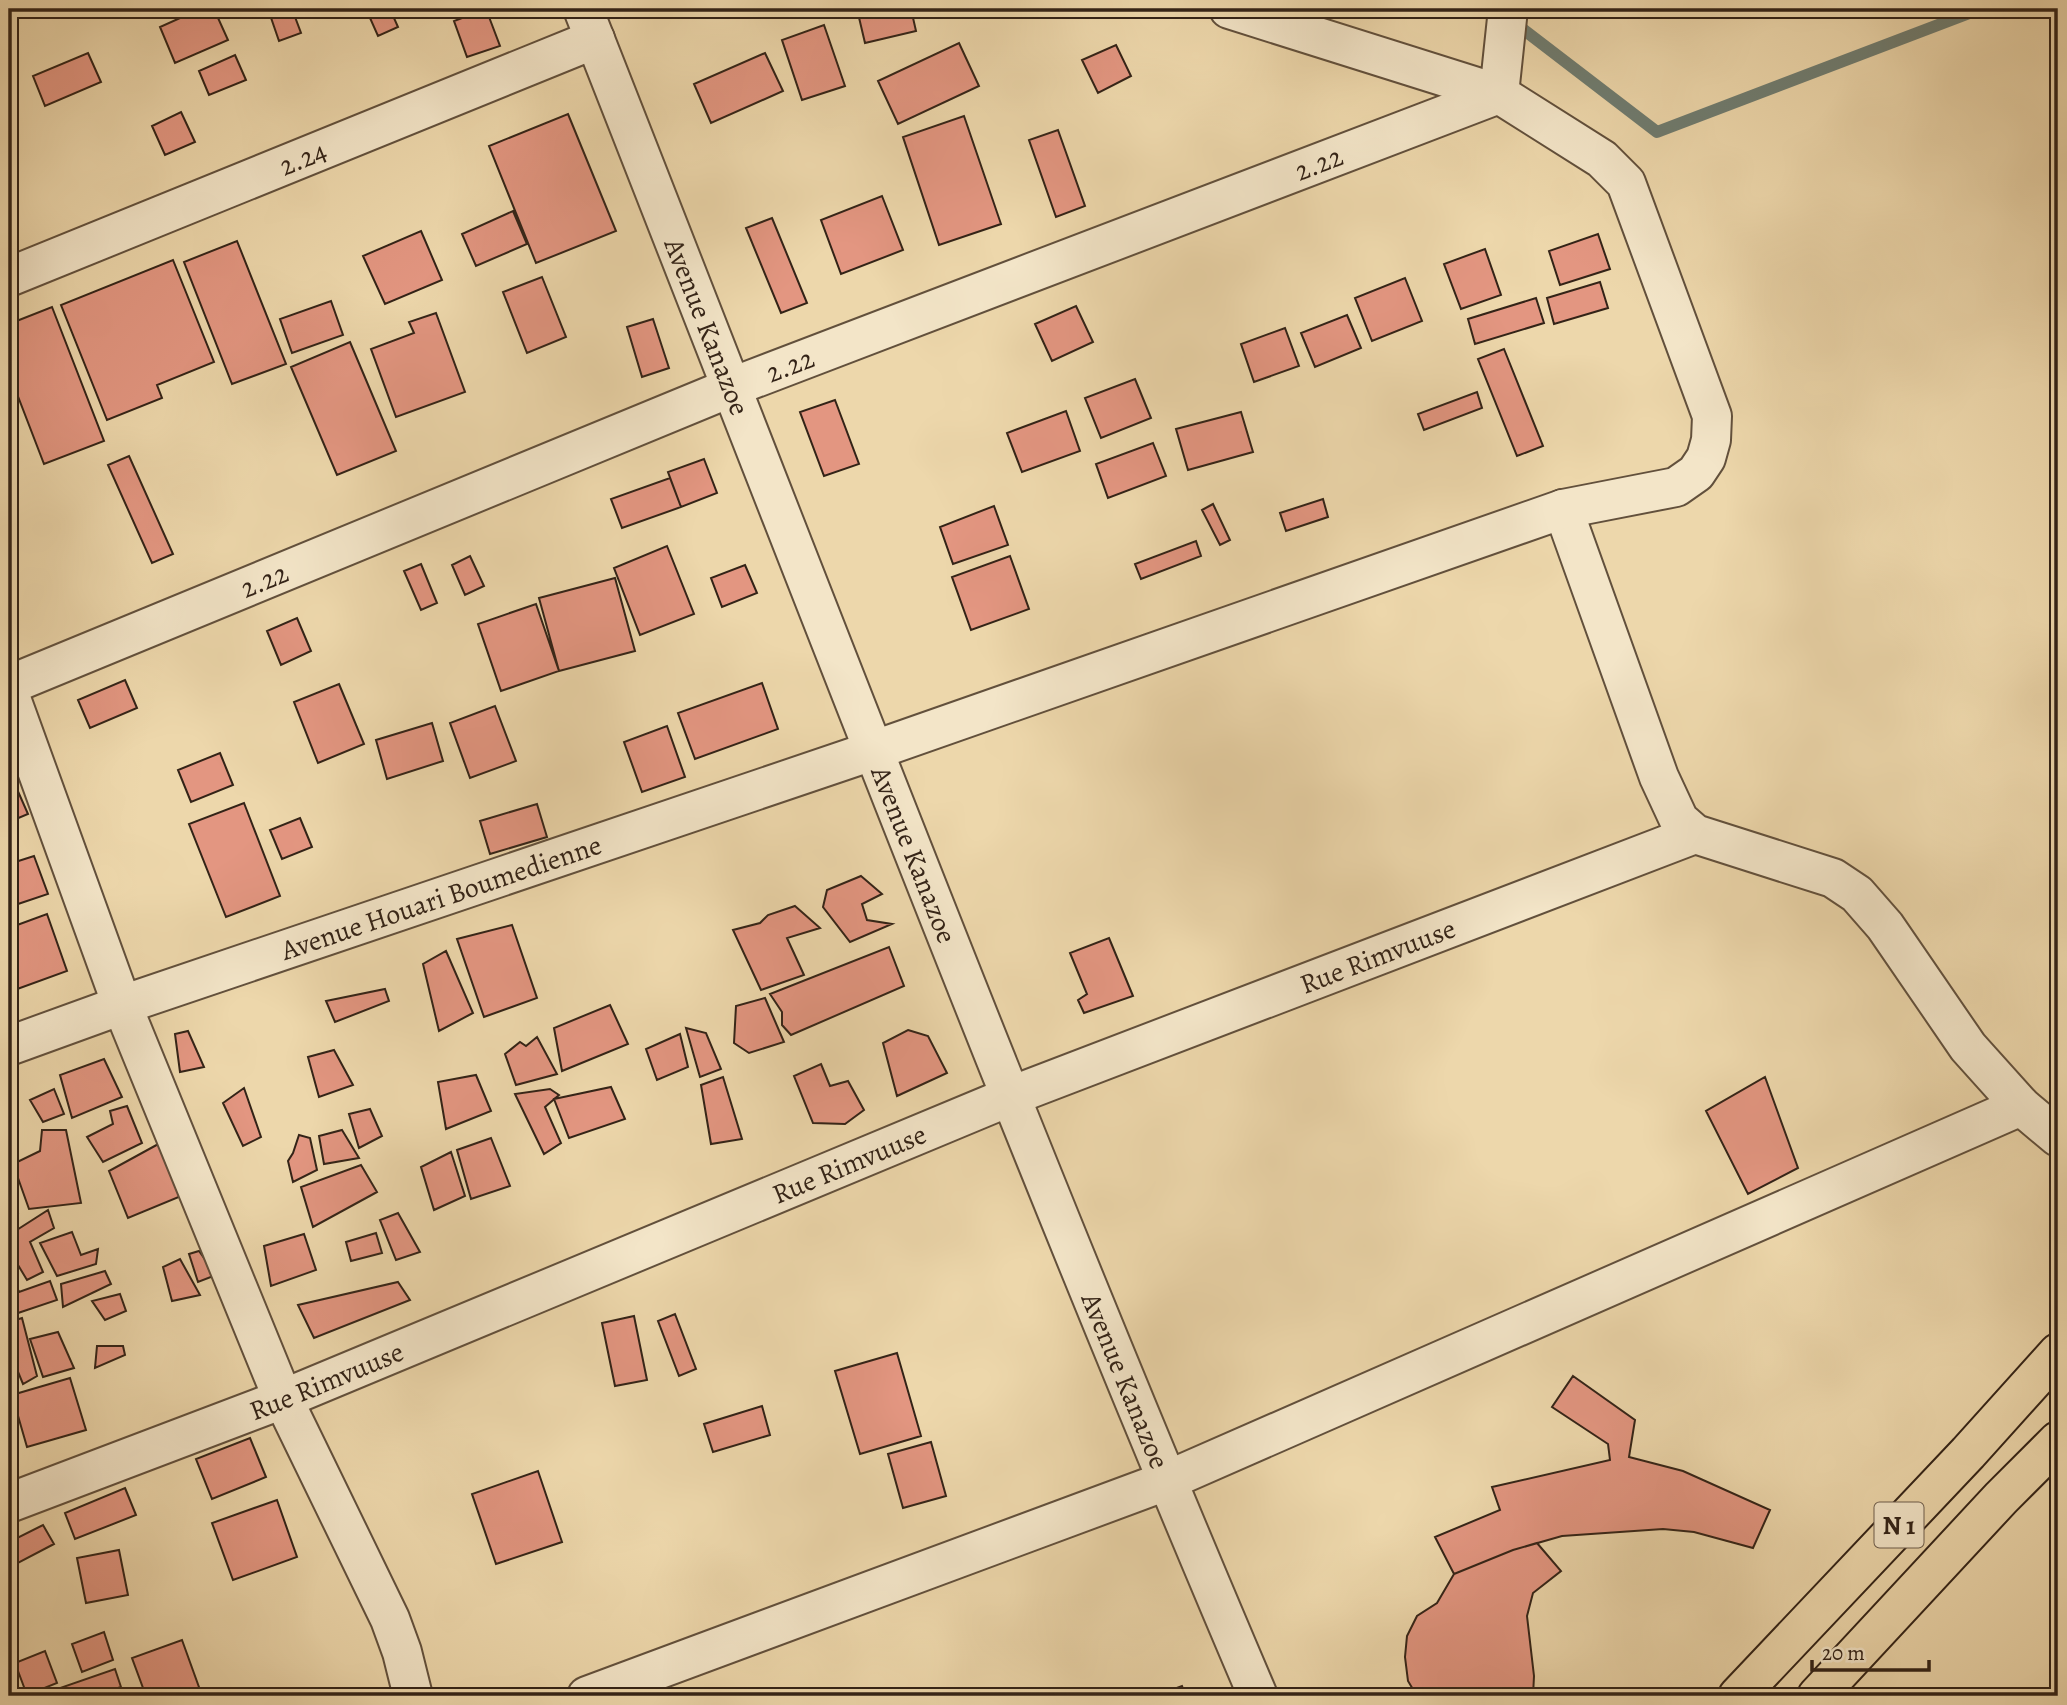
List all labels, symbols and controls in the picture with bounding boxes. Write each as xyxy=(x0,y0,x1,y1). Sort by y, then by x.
street label: 2.24 xyxy=(274,132,332,185)
street label: 2.22 xyxy=(1290,137,1348,190)
street label: Avenue Kanazoe xyxy=(654,232,758,421)
street label: 2.22 xyxy=(761,339,820,392)
street label: 2.22 xyxy=(235,554,294,608)
street label: Avenue Kanazoe xyxy=(861,760,966,949)
street label: Avenue Houari Boumedienne xyxy=(275,826,607,970)
street label: Rue Rimvuuse xyxy=(1295,910,1461,1004)
street label: Rue Rimvuuse xyxy=(766,1115,932,1213)
street label: Avenue Kanazoe xyxy=(1071,1286,1178,1475)
street label: Rue Rimvuuse xyxy=(244,1333,410,1430)
road number: N 1 xyxy=(1874,1502,1924,1548)
scale bar xyxy=(1812,1628,1929,1672)
text: 20 m xyxy=(1822,1639,1865,1667)

